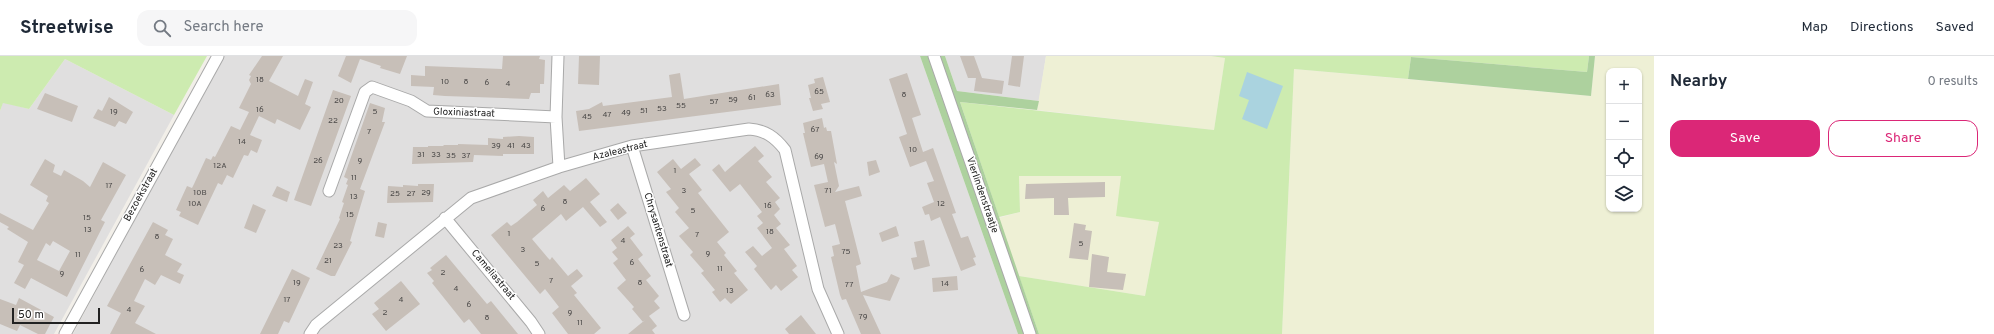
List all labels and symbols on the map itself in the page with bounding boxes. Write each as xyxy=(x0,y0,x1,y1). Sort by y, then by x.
house number: 18 xyxy=(256,75,264,85)
house number: 10 xyxy=(441,77,449,87)
house number: 8 xyxy=(464,77,469,87)
house number: 6 xyxy=(485,78,490,88)
house number: 4 xyxy=(506,79,511,89)
house number: 65 xyxy=(814,87,824,97)
house number: 63 xyxy=(765,90,775,100)
house number: 8 xyxy=(902,90,907,100)
house number: 61 xyxy=(748,93,756,103)
house number: 59 xyxy=(728,95,738,105)
house number: 20 xyxy=(334,96,344,106)
house number: 57 xyxy=(709,97,719,107)
house number: 55 xyxy=(676,101,686,111)
house number: 53 xyxy=(657,104,667,114)
house number: 16 xyxy=(256,105,264,115)
street label: Gloxiniastraat xyxy=(433,105,495,121)
house number: 51 xyxy=(640,106,648,116)
house number: 19 xyxy=(110,107,118,117)
house number: 5 xyxy=(373,107,378,117)
house number: 49 xyxy=(621,108,631,118)
house number: 47 xyxy=(602,110,612,120)
house number: 45 xyxy=(582,112,592,122)
house number: 22 xyxy=(328,116,338,126)
house number: 67 xyxy=(811,125,819,135)
house number: 7 xyxy=(367,127,371,137)
house number: 14 xyxy=(238,137,246,147)
street label: Azaleastraat xyxy=(591,138,649,164)
house number: 39 xyxy=(491,141,501,151)
house number: 41 xyxy=(507,141,515,151)
house number: 43 xyxy=(521,141,531,151)
house number: 10 xyxy=(909,145,917,155)
house number: 31 xyxy=(417,150,425,160)
house number: 33 xyxy=(431,150,441,160)
house number: 35 xyxy=(446,151,456,161)
house number: 37 xyxy=(462,151,470,161)
house number: 69 xyxy=(814,152,824,162)
street label: Vierlindenstraatje xyxy=(963,155,1001,235)
house number: 26 xyxy=(313,156,323,166)
house number: 9 xyxy=(358,156,363,166)
house number: 12A xyxy=(213,161,227,171)
street label: Bezoekstraat xyxy=(121,166,161,224)
house number: 1 xyxy=(674,166,676,176)
house number: 11 xyxy=(351,173,357,183)
house number: 17 xyxy=(105,181,113,191)
house number: 3 xyxy=(682,186,687,196)
house number: 71 xyxy=(824,186,832,196)
house number: 10B xyxy=(193,188,207,198)
house number: 29 xyxy=(421,188,431,198)
house number: 25 xyxy=(390,189,400,199)
house number: 27 xyxy=(407,189,416,199)
street label: Chrysantenstraat xyxy=(640,191,676,269)
house number: 13 xyxy=(350,192,358,202)
house number: 8 xyxy=(563,197,568,207)
house number: 10A xyxy=(188,199,202,209)
house number: 12 xyxy=(937,199,945,209)
house number: 16 xyxy=(764,201,772,211)
house number: 6 xyxy=(541,204,546,214)
house number: 5 xyxy=(691,206,696,216)
house number: 15 xyxy=(346,210,354,220)
house number: 15 xyxy=(83,213,91,223)
house number: 13 xyxy=(84,225,92,235)
house number: 18 xyxy=(766,227,774,237)
house number: 1 xyxy=(508,229,510,239)
house number: 7 xyxy=(695,230,699,240)
house number: 8 xyxy=(155,232,160,242)
house number: 4 xyxy=(621,236,626,246)
house number: 5 xyxy=(1079,239,1084,249)
house number: 23 xyxy=(333,241,343,251)
house number: 3 xyxy=(521,245,526,255)
street label: Cameliastraat xyxy=(468,247,518,303)
house number: 75 xyxy=(841,247,851,257)
house number: 9 xyxy=(706,249,711,259)
house number: 11 xyxy=(75,250,81,260)
house number: 21 xyxy=(324,256,332,266)
house number: 6 xyxy=(630,258,635,268)
house number: 5 xyxy=(535,259,540,269)
house number: 11 xyxy=(717,264,723,274)
house number: 6 xyxy=(140,265,145,275)
house number: 2 xyxy=(441,268,446,278)
house number: 9 xyxy=(60,269,65,279)
house number: 7 xyxy=(549,276,553,286)
house number: 19 xyxy=(293,278,301,288)
house number: 8 xyxy=(638,278,643,288)
house number: 14 xyxy=(941,279,949,289)
house number: 77 xyxy=(845,280,853,290)
house number: 4 xyxy=(454,284,459,294)
house number: 13 xyxy=(726,286,734,296)
house number: 17 xyxy=(283,295,291,305)
house number: 4 xyxy=(399,295,404,305)
house number: 6 xyxy=(467,300,472,310)
house number: 4 xyxy=(127,305,132,315)
scale bar xyxy=(12,306,100,325)
house number: 2 xyxy=(383,308,388,318)
house number: 9 xyxy=(568,308,573,318)
house number: 79 xyxy=(859,312,868,322)
house number: 8 xyxy=(485,313,490,323)
house number: 11 xyxy=(577,318,583,328)

